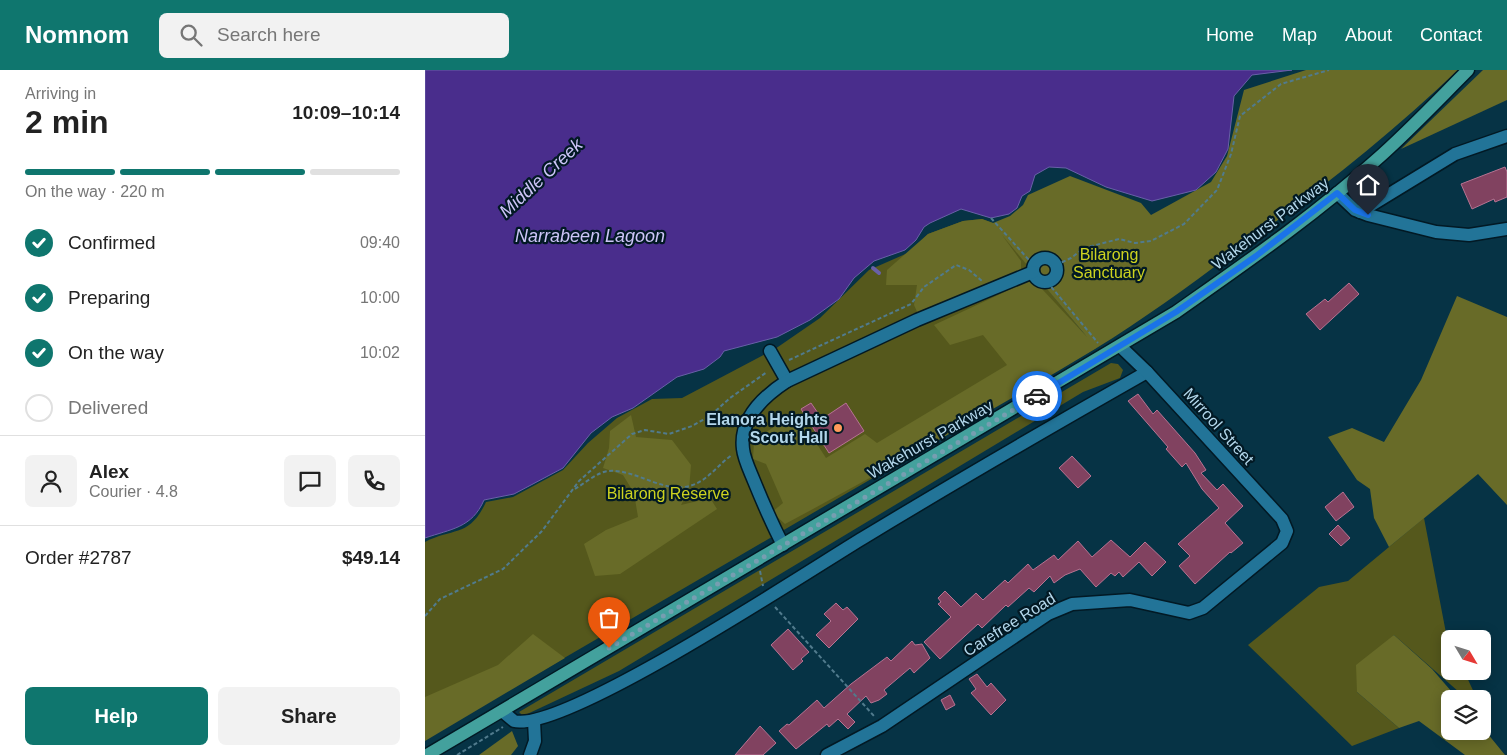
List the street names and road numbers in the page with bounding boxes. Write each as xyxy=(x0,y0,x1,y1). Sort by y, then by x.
street label: Wakehurst Parkway xyxy=(1209,174,1332,273)
street label: Mirrool Street xyxy=(1180,385,1257,468)
street label: Wakehurst Parkway xyxy=(865,397,996,482)
street label: Carefree Road xyxy=(960,589,1058,659)

